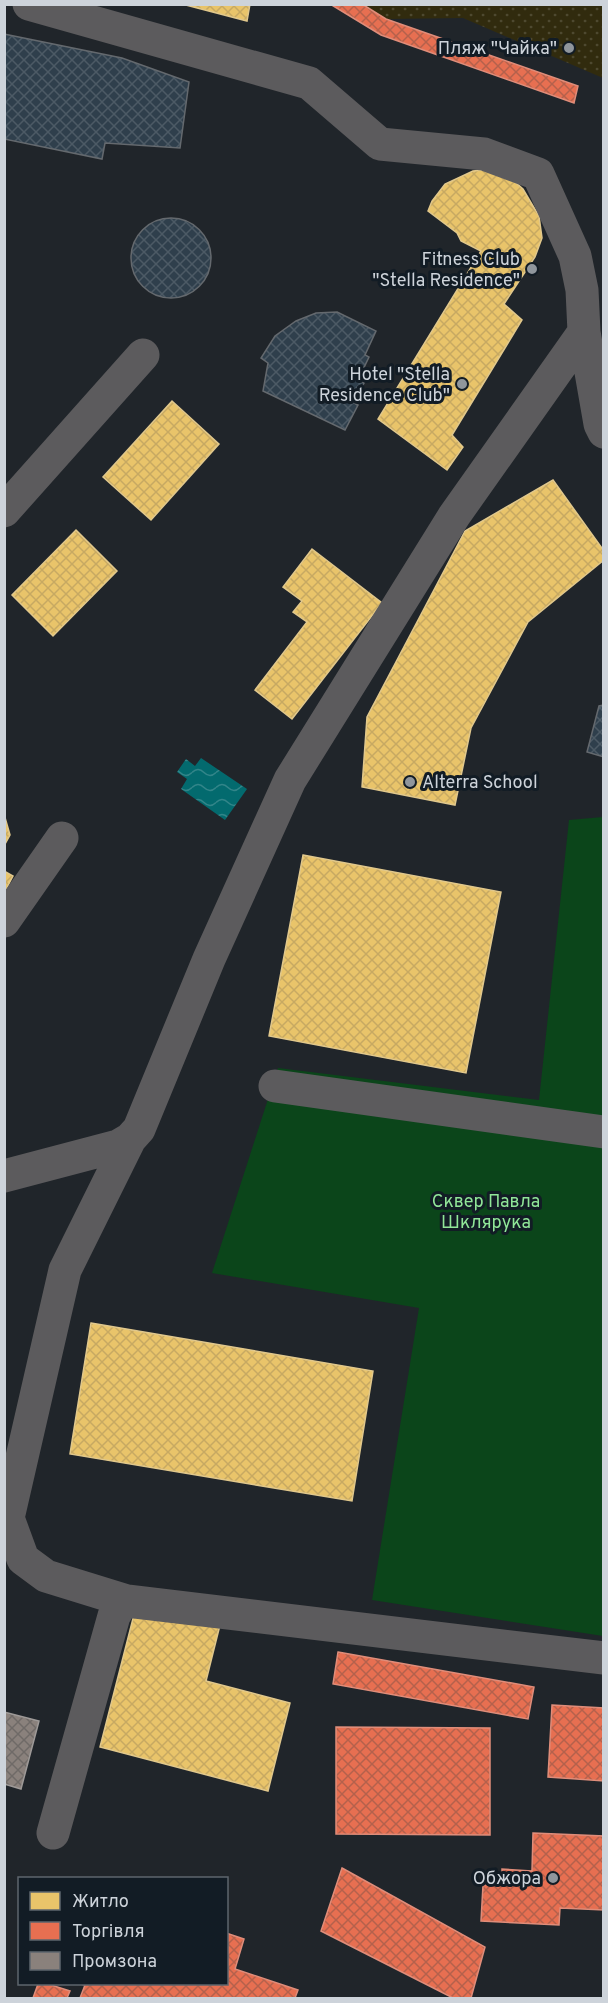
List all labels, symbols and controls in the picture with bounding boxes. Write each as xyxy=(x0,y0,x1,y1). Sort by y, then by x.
place label: Пляж "Чайка" xyxy=(438,38,557,61)
marker: Пляж "Чайка" xyxy=(562,41,576,55)
place label: Fitness Club "Stella Residence" xyxy=(372,249,520,293)
marker: Fitness Club "Stella Residence" xyxy=(525,262,539,276)
place label: Hotel "Stella Residence Club" xyxy=(319,364,450,408)
marker: Hotel "Stella Residence Club" xyxy=(455,377,469,391)
place label: Alterra School xyxy=(422,772,538,795)
marker: Alterra School xyxy=(403,775,417,789)
park label: Сквер Павла Шклярука xyxy=(432,1191,540,1235)
place label: Обжора xyxy=(473,1868,541,1891)
marker: Обжора xyxy=(546,1871,560,1885)
legend xyxy=(18,1877,228,1985)
text: Житло xyxy=(72,1891,129,1914)
text: Торгівля xyxy=(72,1921,145,1944)
text: Промзона xyxy=(72,1951,157,1974)

